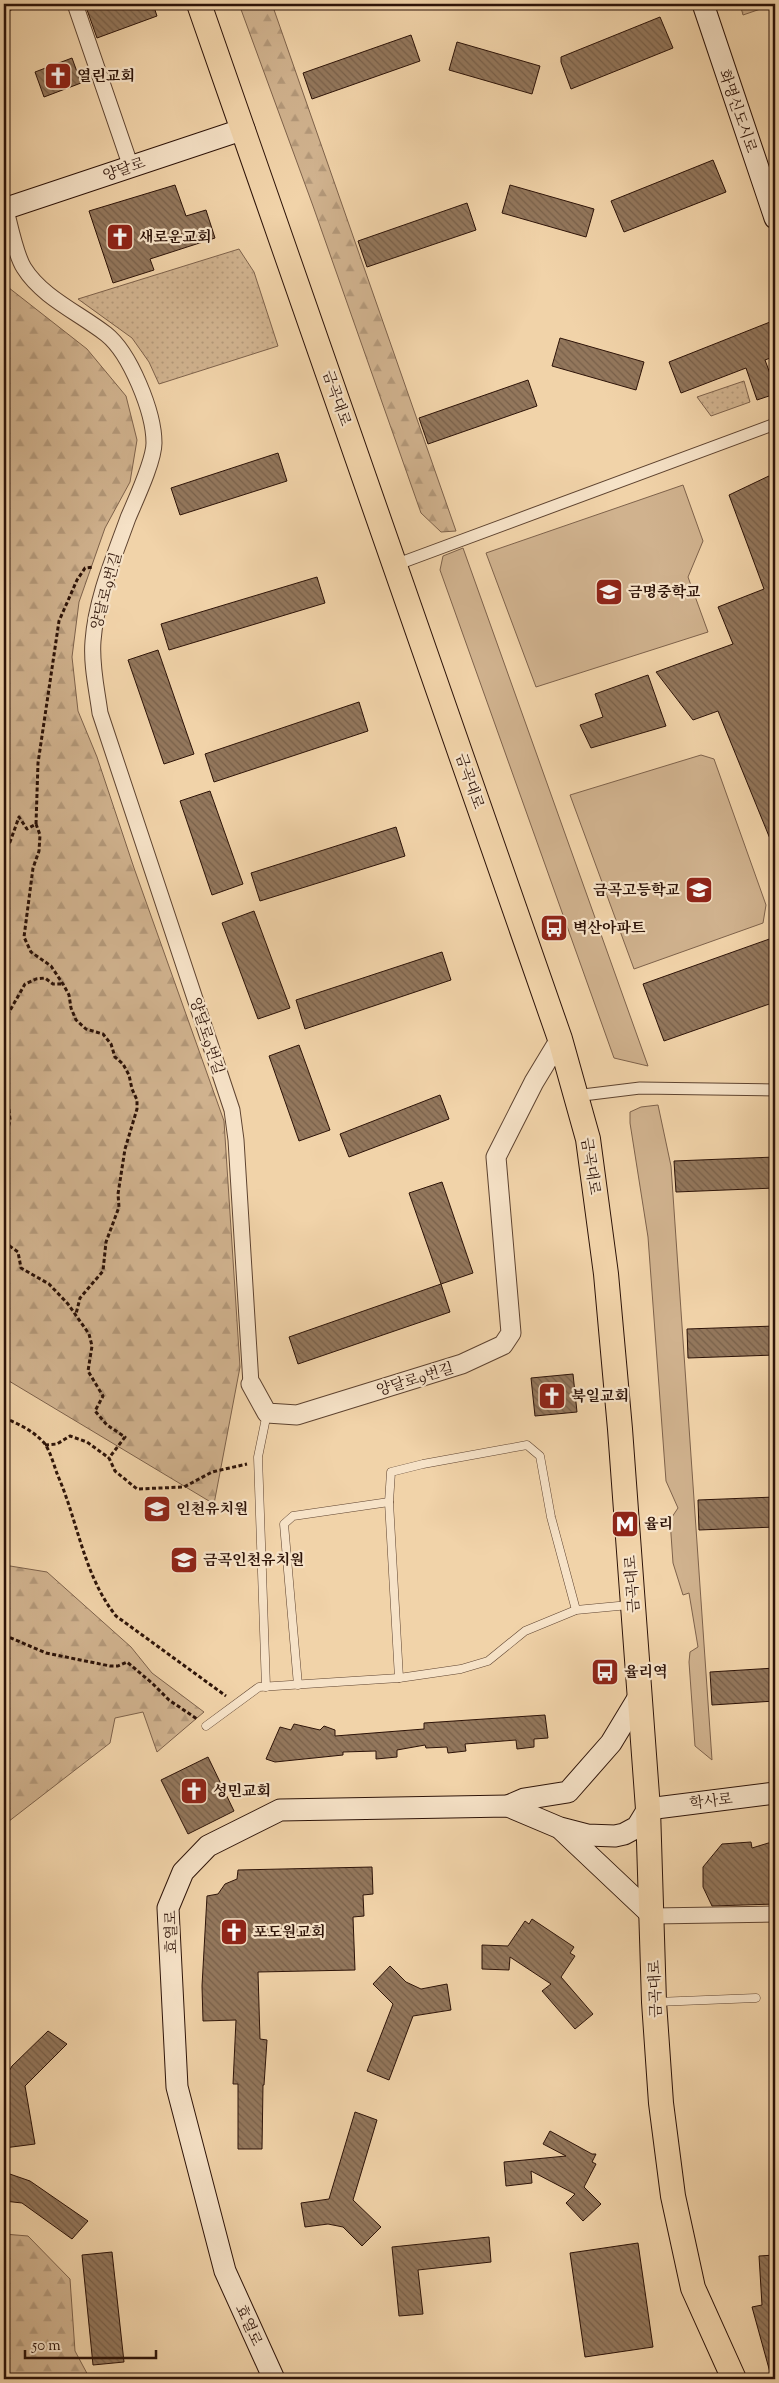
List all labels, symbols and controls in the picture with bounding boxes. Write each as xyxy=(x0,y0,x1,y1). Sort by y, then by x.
church icon: 열린교회 xyxy=(43,61,73,91)
place label: 열린교회 xyxy=(77,67,135,88)
street label: 화명신도시로 xyxy=(712,67,761,156)
street label: 양달로 xyxy=(101,153,149,187)
church icon: 새로운교회 xyxy=(105,222,135,252)
place label: 새로운교회 xyxy=(139,228,211,249)
street label: 금곡대로 xyxy=(316,368,355,430)
street label: 양달로9번길 xyxy=(87,550,128,633)
school or university icon: 금명중학교 xyxy=(594,577,624,607)
place label: 금명중학교 xyxy=(628,583,701,604)
street label: 금곡대로 xyxy=(449,751,488,813)
school or university icon: 금곡고등학교 xyxy=(684,875,714,905)
place label: 금곡고등학교 xyxy=(593,881,680,902)
bus stop icon: 벽산아파트 xyxy=(539,913,569,943)
place label: 벽산아파트 xyxy=(573,919,646,940)
street label: 양달로9번길 xyxy=(183,995,228,1078)
street label: 금곡대로 xyxy=(575,1136,605,1197)
street label: 양달로9번길 xyxy=(374,1359,457,1402)
church icon: 북일교회 xyxy=(537,1381,567,1411)
place label: 북일교회 xyxy=(571,1387,629,1408)
school or university icon: 인천유치원 xyxy=(142,1494,172,1524)
place label: 인천유치원 xyxy=(176,1500,248,1521)
metro station icon: 율리 xyxy=(610,1509,640,1539)
place label: 율리 xyxy=(644,1515,673,1536)
school or university icon: 금곡인천유치원 xyxy=(169,1545,199,1575)
place label: 금곡인천유치원 xyxy=(203,1551,304,1572)
street label: 금곡대로 xyxy=(621,1554,646,1614)
bus stop icon: 율리역 xyxy=(590,1657,620,1687)
place label: 율리역 xyxy=(624,1663,667,1684)
church icon: 성민교회 xyxy=(179,1776,209,1806)
place label: 성민교회 xyxy=(213,1782,271,1803)
street label: 학사로 xyxy=(688,1789,735,1816)
street label: 효열로 xyxy=(162,1910,183,1954)
church icon: 포도원교회 xyxy=(219,1917,249,1947)
place label: 포도원교회 xyxy=(253,1923,325,1944)
street label: 금곡대로 xyxy=(645,1959,668,2018)
street label: 효열로 xyxy=(229,2301,266,2350)
scale bar xyxy=(25,2328,156,2360)
text: 50 m xyxy=(31,2336,61,2357)

